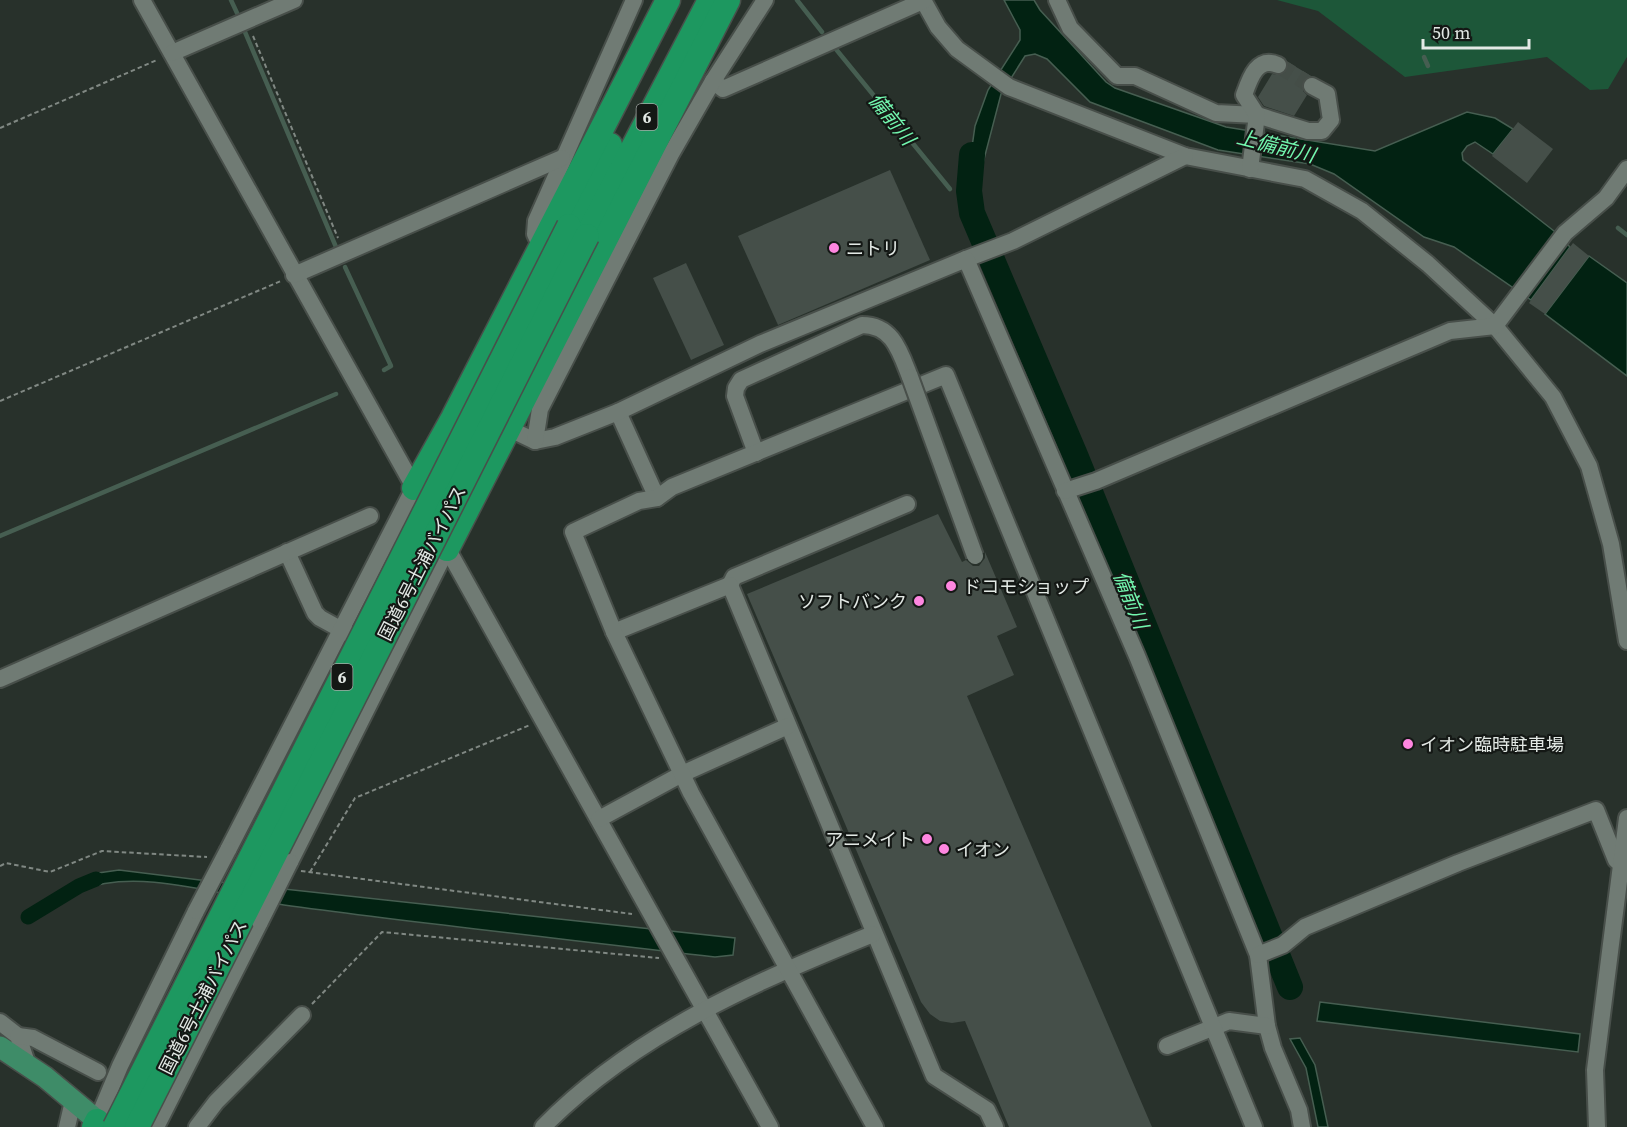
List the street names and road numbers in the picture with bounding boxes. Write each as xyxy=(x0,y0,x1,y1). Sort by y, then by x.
road number: 6 xyxy=(636,104,658,130)
street label: 国道6号土浦バイパス xyxy=(372,481,472,645)
road number: 6 xyxy=(332,664,352,690)
street label: 国道6号土浦バイパス xyxy=(153,915,253,1079)

